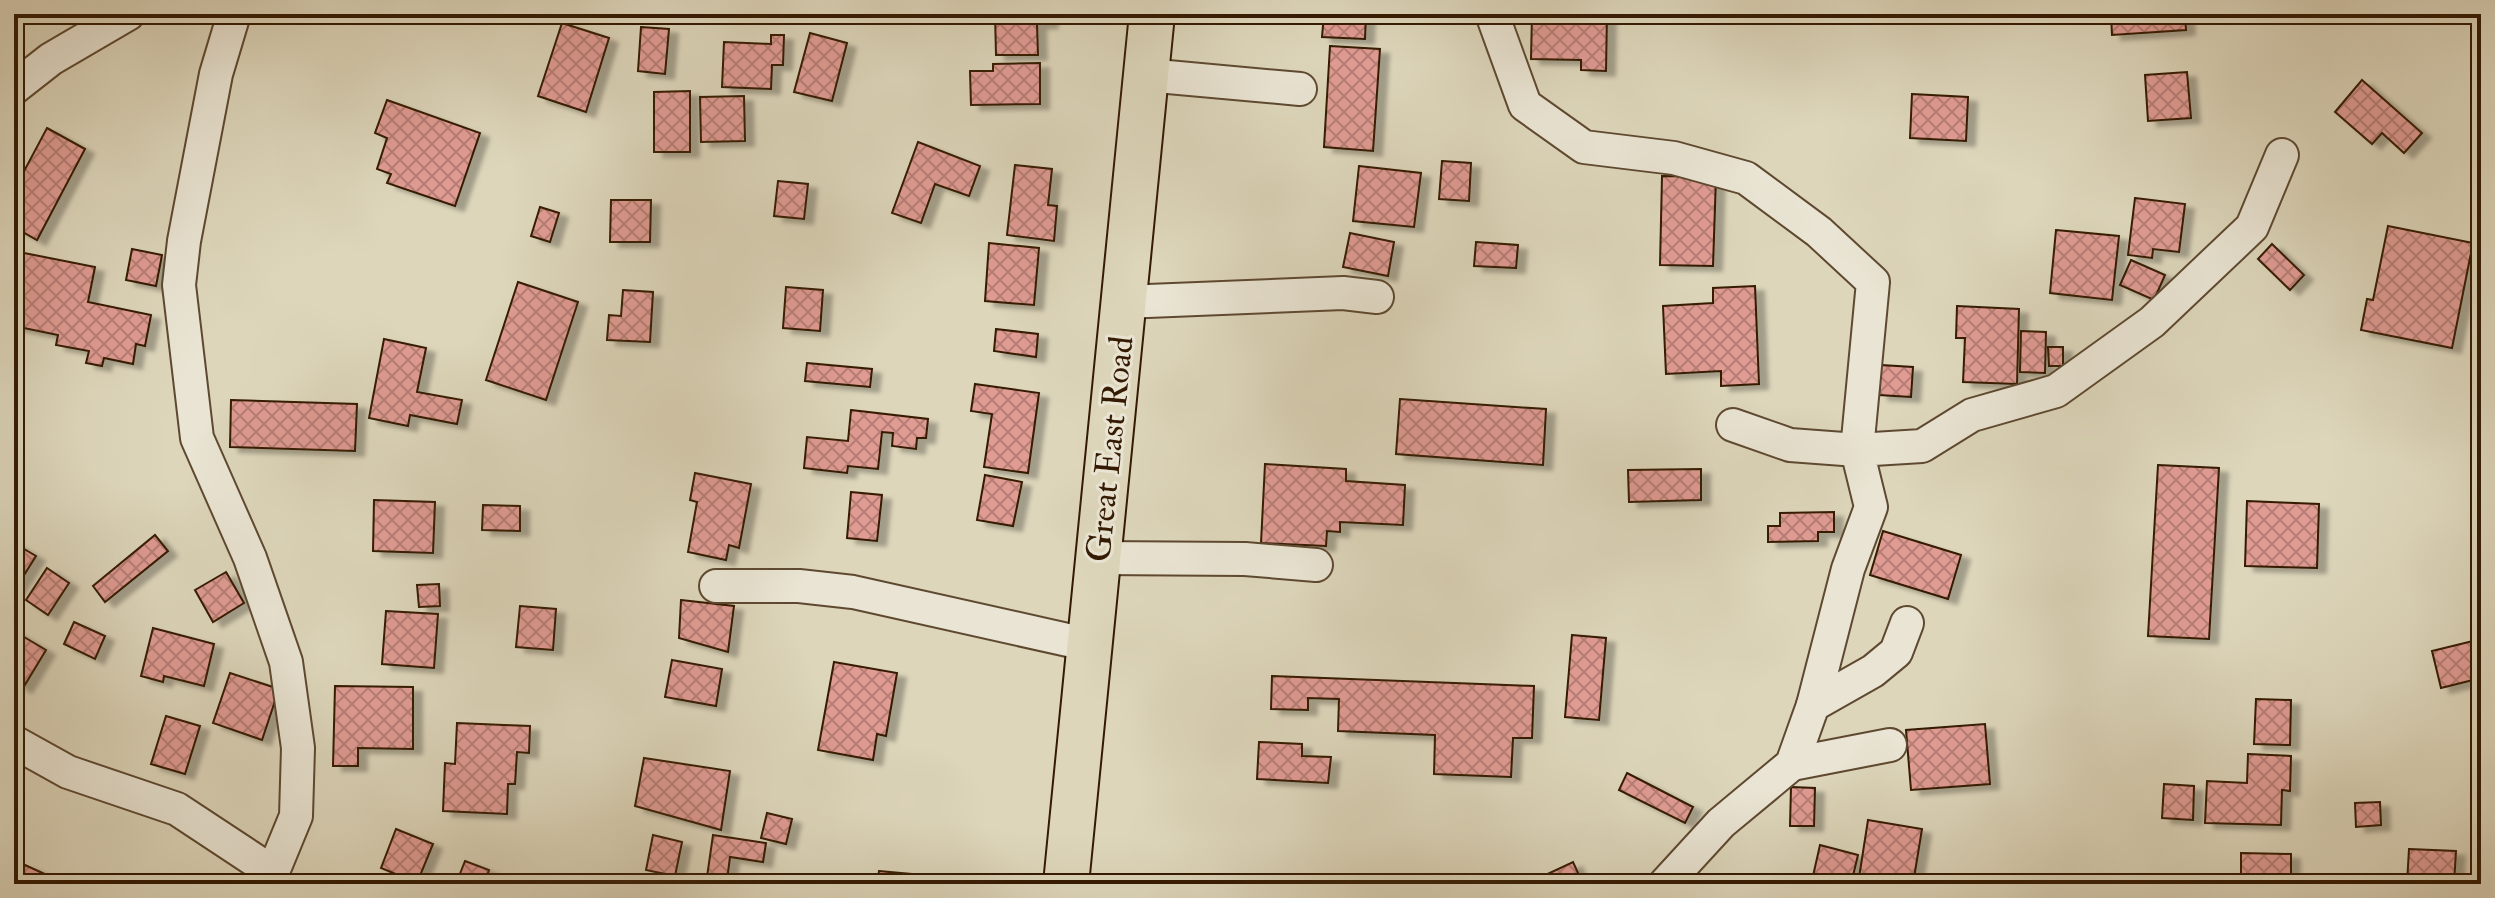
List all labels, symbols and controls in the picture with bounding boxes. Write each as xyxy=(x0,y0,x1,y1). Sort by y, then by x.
street label: Great East Road xyxy=(1077,334,1144,564)

